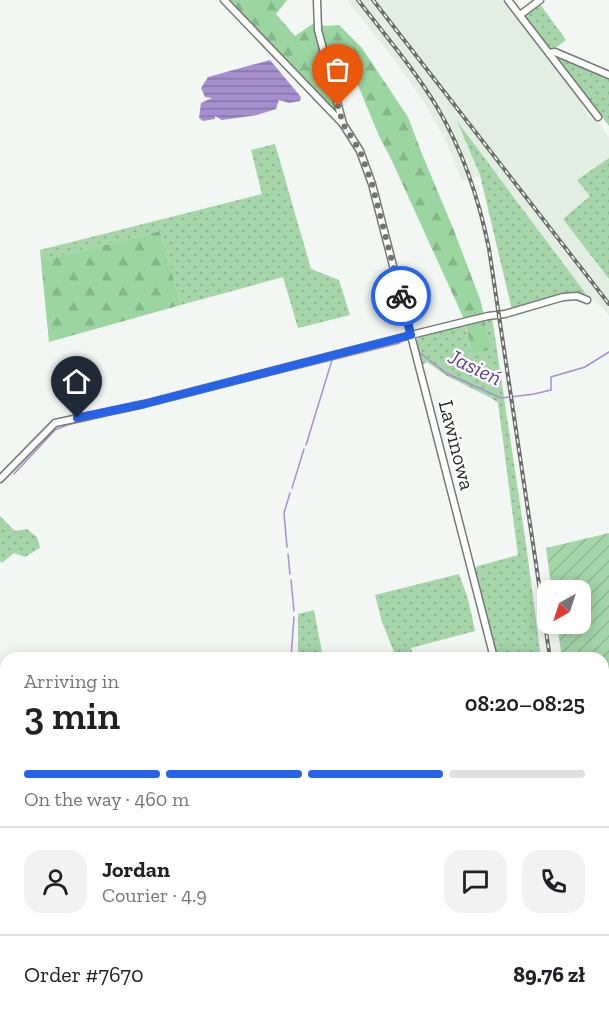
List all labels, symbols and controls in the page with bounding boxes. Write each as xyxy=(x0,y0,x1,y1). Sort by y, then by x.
pin xyxy=(312,44,363,106)
icon: bag xyxy=(321,53,354,86)
courier xyxy=(371,266,431,326)
icon: bike xyxy=(385,280,418,313)
water label: Jasień xyxy=(443,342,506,391)
pin xyxy=(51,356,102,418)
icon: home xyxy=(60,365,93,398)
street label: Lawinowa xyxy=(434,397,480,493)
north arrow xyxy=(537,580,591,634)
map controls xyxy=(537,580,591,634)
text: Arriving in xyxy=(24,669,119,693)
text: 08:20–08:25 xyxy=(465,690,585,717)
text: 3 min xyxy=(24,692,120,739)
text: On the way · 460 m xyxy=(24,787,189,811)
button: person xyxy=(24,850,87,913)
button: chat xyxy=(444,850,507,913)
button: phone xyxy=(522,850,585,913)
text: Jordan xyxy=(102,856,170,883)
text: Courier · 4.9 xyxy=(102,883,207,907)
text: Order #7670 xyxy=(24,961,144,988)
text: 89.76 zł xyxy=(513,961,585,988)

